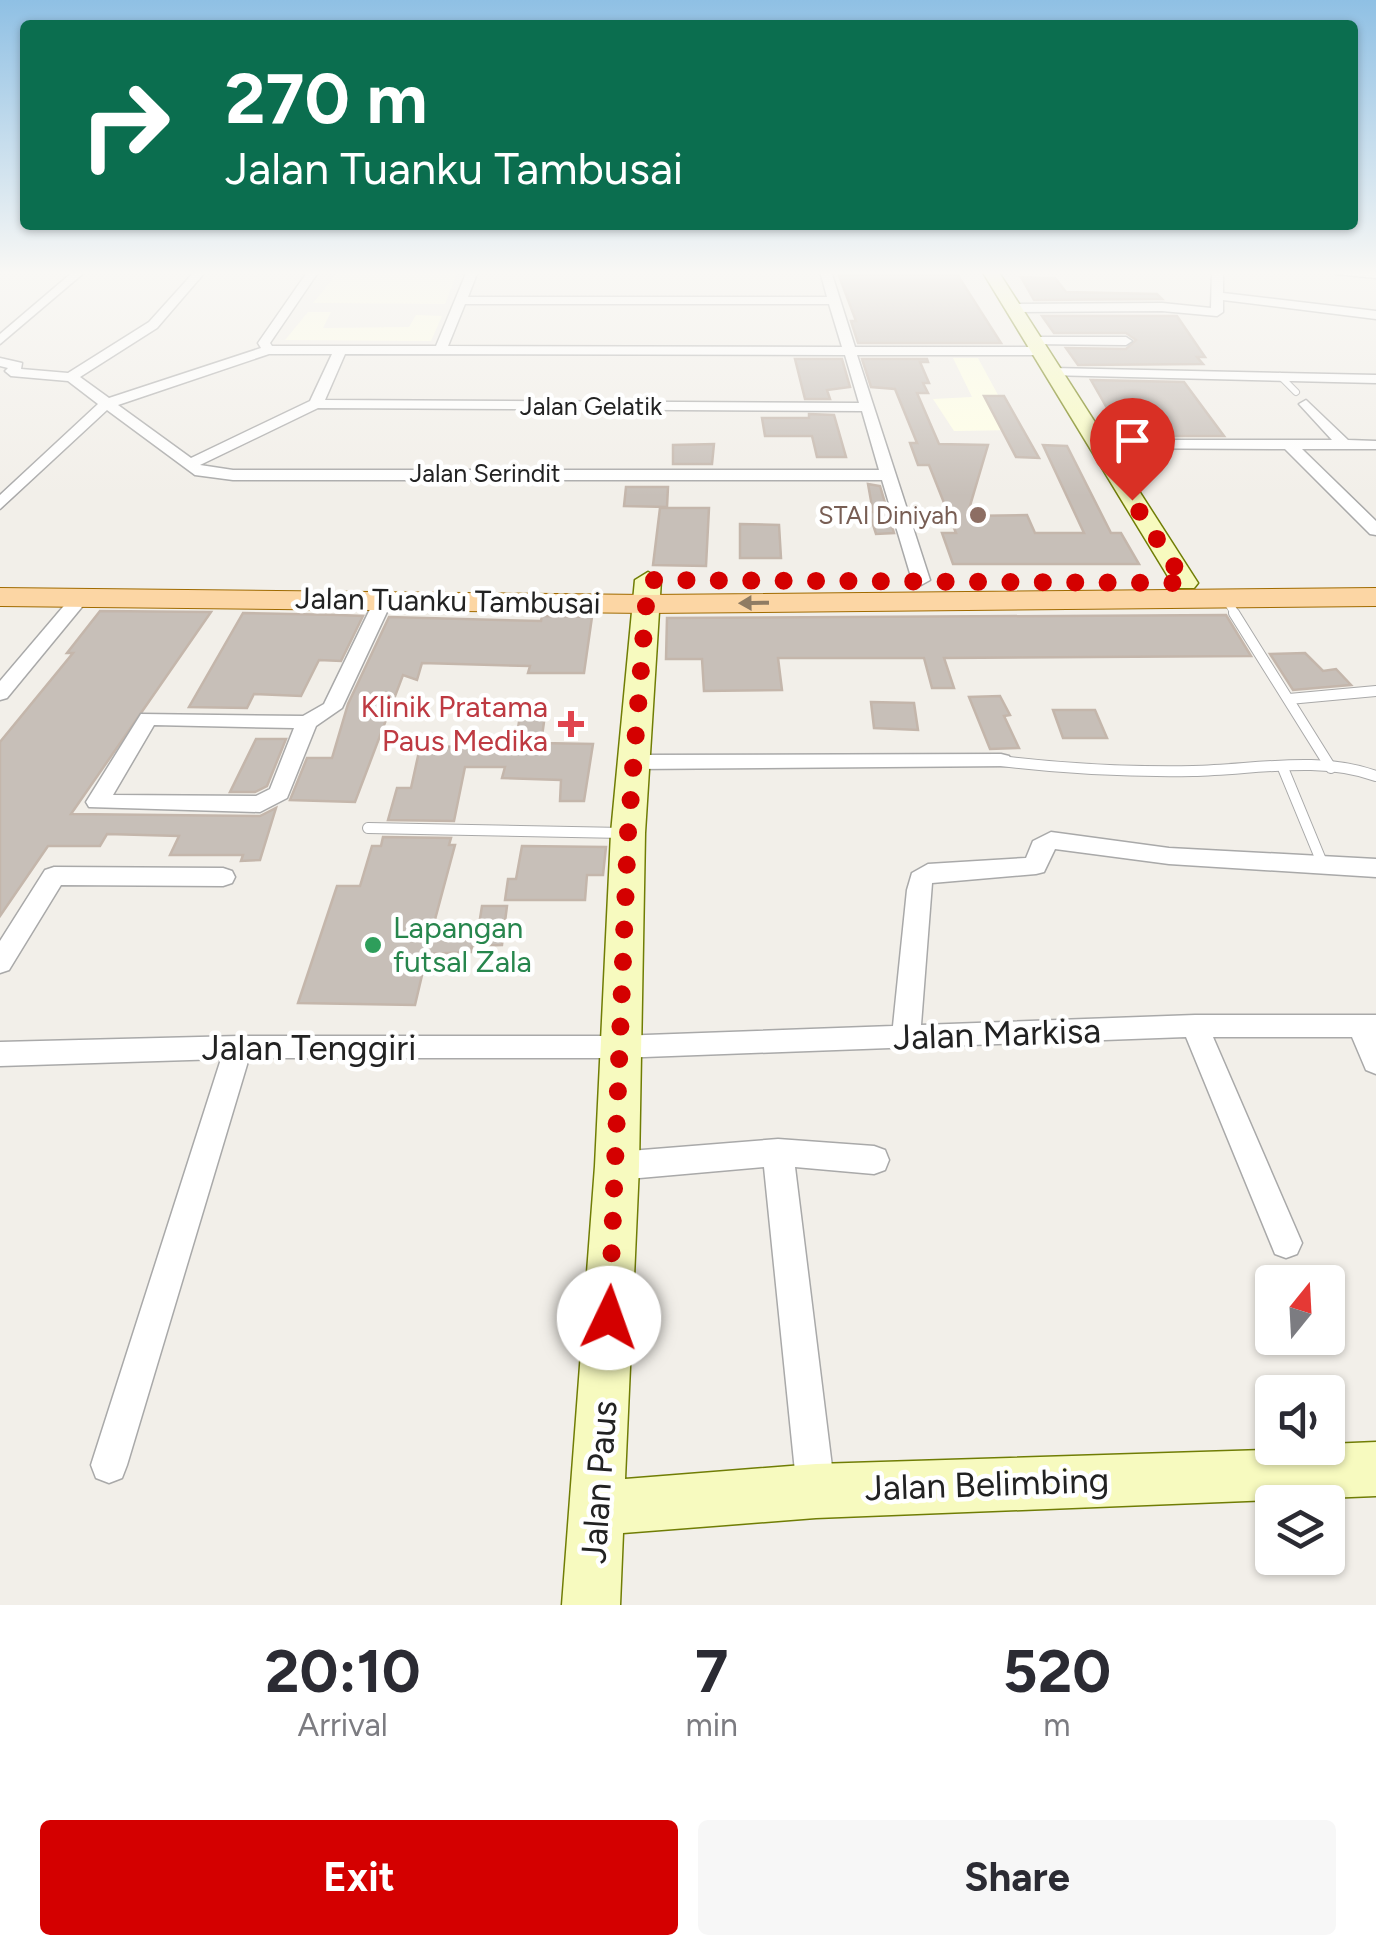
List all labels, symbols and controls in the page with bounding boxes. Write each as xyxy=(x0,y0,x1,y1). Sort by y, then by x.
text: 270 m xyxy=(225,56,428,141)
icon: right xyxy=(60,60,190,190)
text: Jalan Tuanku Tambusai xyxy=(225,141,683,195)
street label: Jalan Gelatik xyxy=(520,391,663,421)
pin xyxy=(1090,398,1175,501)
icon: arrive xyxy=(1105,413,1160,468)
street label: Jalan Serindit xyxy=(409,458,561,488)
place label: STAI Diniyah xyxy=(818,500,958,530)
marker: STAI Diniyah xyxy=(967,504,989,526)
street label: Jalan Tuanku Tambusai xyxy=(295,579,601,622)
one-way arrow xyxy=(737,595,769,611)
place label: Klinik Pratama Paus Medika xyxy=(360,688,548,759)
marker: Klinik Pratama Paus Medika xyxy=(558,711,584,737)
place label: Lapangan futsal Zala xyxy=(393,909,532,980)
marker: Lapangan futsal Zala xyxy=(362,934,384,956)
street label: Jalan Markisa xyxy=(892,1009,1102,1059)
street label: Jalan Tenggiri xyxy=(202,1027,416,1069)
north arrow xyxy=(1255,1265,1345,1355)
map controls xyxy=(1255,1265,1345,1575)
position arrow xyxy=(557,1266,661,1370)
button: sound xyxy=(1255,1375,1345,1465)
street label: Jalan Paus xyxy=(572,1399,626,1565)
street label: Jalan Belimbing xyxy=(864,1459,1110,1509)
button: layers xyxy=(1255,1485,1345,1575)
text: 20:10 xyxy=(265,1635,421,1707)
text: 7 xyxy=(695,1635,728,1707)
text: 520 xyxy=(1003,1635,1111,1707)
text: Arrival xyxy=(298,1706,388,1744)
text: min xyxy=(685,1706,738,1744)
text: m xyxy=(1043,1706,1071,1744)
button: Exit xyxy=(40,1820,678,1935)
button: Share xyxy=(698,1820,1336,1935)

